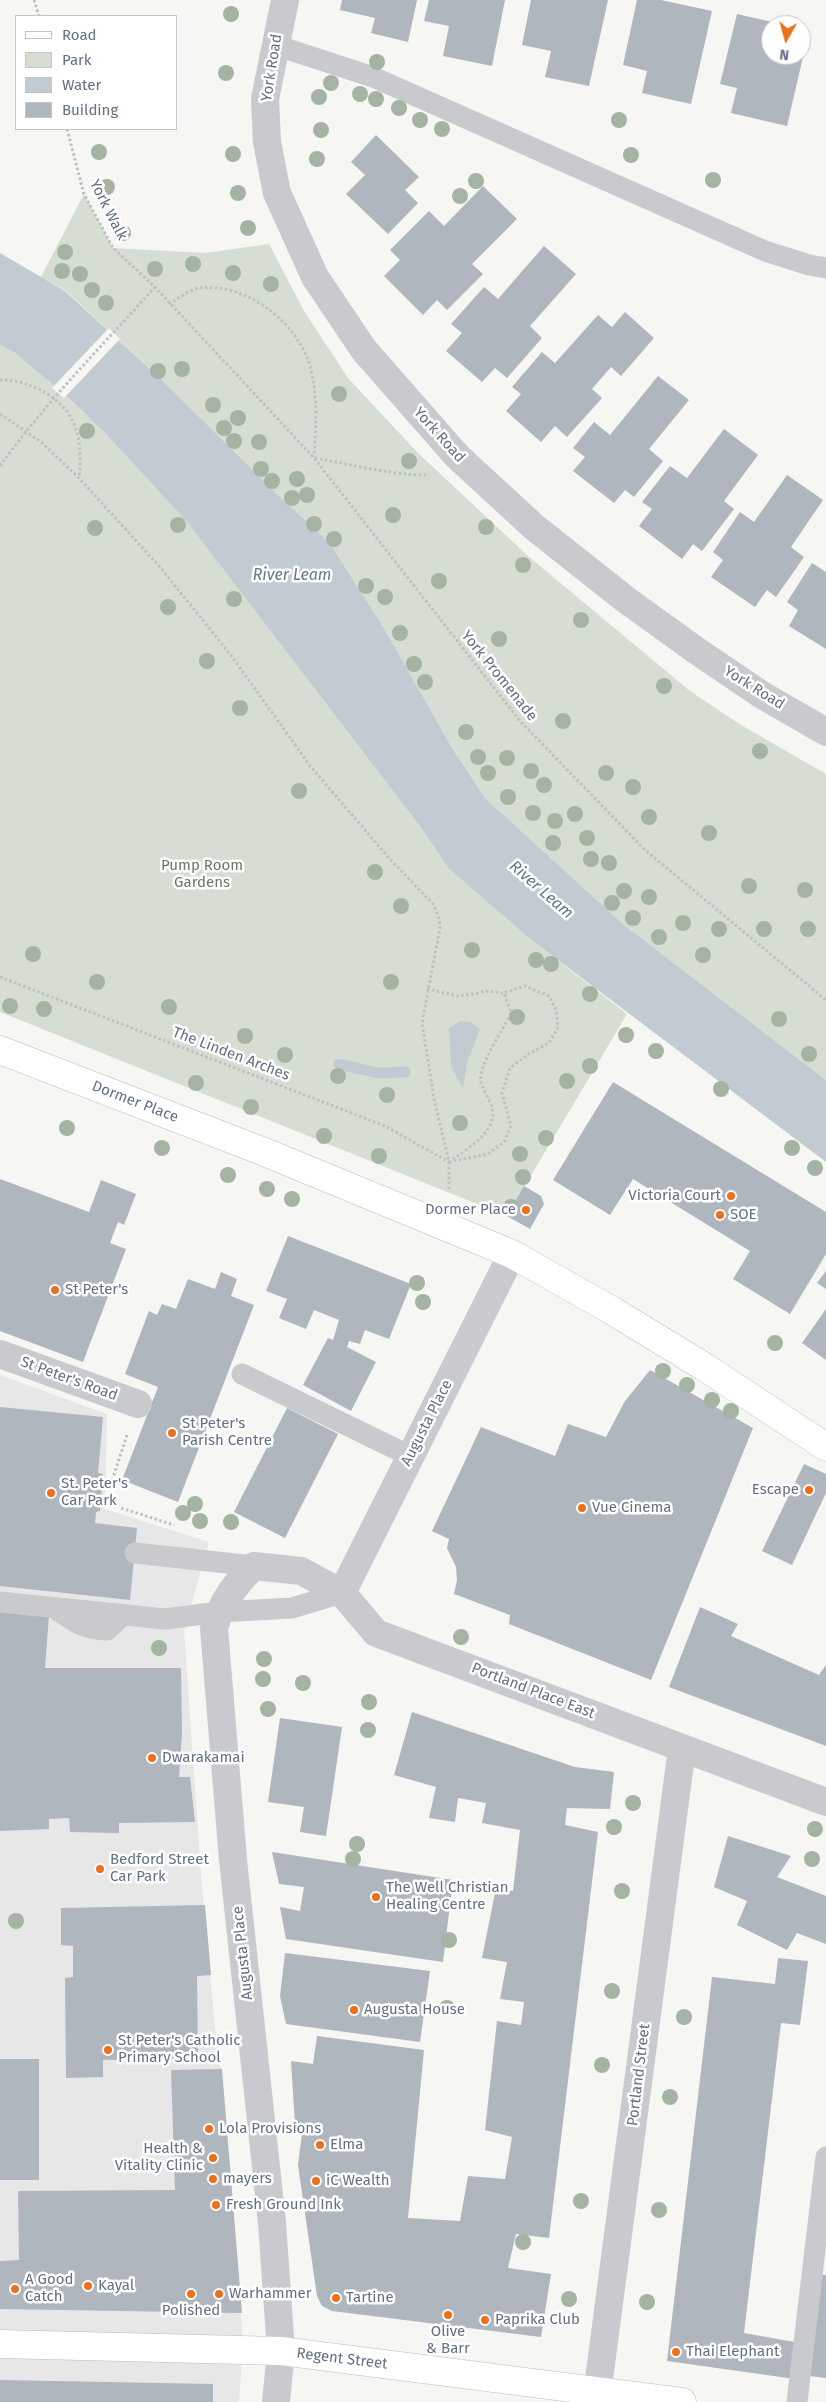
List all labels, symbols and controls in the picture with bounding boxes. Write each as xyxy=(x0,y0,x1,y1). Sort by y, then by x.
legend xyxy=(15,15,178,130)
north arrow xyxy=(761,15,811,65)
text: Road xyxy=(62,26,97,44)
street label: York Road xyxy=(258,33,286,103)
text: N xyxy=(779,45,790,63)
text: Park xyxy=(62,51,92,69)
text: Water xyxy=(62,76,101,94)
text: Building xyxy=(62,101,118,119)
street label: York Walk xyxy=(85,177,131,243)
street label: York Road xyxy=(410,404,468,466)
water label: River Leam xyxy=(253,566,331,586)
street label: York Promenade xyxy=(457,627,541,725)
street label: York Road xyxy=(720,662,788,714)
park label: Pump Room Gardens xyxy=(161,857,243,892)
water label: River Leam xyxy=(505,857,577,923)
street label: The Linden Arches xyxy=(170,1023,292,1085)
street label: Dormer Place xyxy=(89,1077,181,1127)
place label: Victoria Court xyxy=(628,1187,721,1205)
marker: Victoria Court xyxy=(725,1190,737,1202)
place label: Dormer Place xyxy=(425,1201,516,1219)
marker: Dormer Place xyxy=(520,1204,532,1216)
place label: SOE xyxy=(730,1206,757,1224)
marker: SOE xyxy=(714,1209,726,1221)
place label: St Peter's xyxy=(65,1281,128,1299)
marker: St Peter's xyxy=(49,1284,61,1296)
street label: St Peter's Road xyxy=(18,1353,120,1405)
street label: Augusta Place xyxy=(398,1377,456,1469)
place label: St Peter's Parish Centre xyxy=(182,1415,272,1450)
marker: St Peter's Parish Centre xyxy=(166,1427,178,1439)
place label: St. Peter's Car Park xyxy=(61,1475,128,1510)
place label: Escape xyxy=(752,1481,799,1499)
marker: Escape xyxy=(803,1484,815,1496)
marker: St. Peter's Car Park xyxy=(45,1487,57,1499)
place label: Vue Cinema xyxy=(592,1499,672,1517)
marker: Vue Cinema xyxy=(576,1502,588,1514)
street label: Portland Place East xyxy=(469,1659,597,1723)
place label: Dwarakamai xyxy=(162,1749,245,1767)
marker: Dwarakamai xyxy=(146,1752,158,1764)
place label: Bedford Street Car Park xyxy=(110,1851,209,1886)
marker: Bedford Street Car Park xyxy=(94,1863,106,1875)
place label: The Well Christian Healing Centre xyxy=(386,1879,509,1914)
marker: The Well Christian Healing Centre xyxy=(370,1891,382,1903)
street label: Augusta Place xyxy=(229,1905,257,2001)
place label: Augusta House xyxy=(364,2001,465,2019)
marker: Augusta House xyxy=(348,2004,360,2016)
street label: Portland Street xyxy=(624,2023,654,2127)
place label: St Peter's Catholic Primary School xyxy=(118,2032,241,2067)
marker: St Peter's Catholic Primary School xyxy=(102,2044,114,2056)
place label: Lola Provisions xyxy=(219,2120,321,2138)
marker: Lola Provisions xyxy=(203,2123,215,2135)
place label: Elma xyxy=(330,2136,363,2154)
marker: Elma xyxy=(314,2139,326,2151)
place label: Health & Vitality Clinic xyxy=(115,2140,203,2175)
marker: Health & Vitality Clinic xyxy=(207,2152,219,2164)
place label: mayers xyxy=(223,2170,272,2188)
place label: iC Wealth xyxy=(326,2172,389,2190)
marker: mayers xyxy=(207,2173,219,2185)
marker: iC Wealth xyxy=(310,2175,322,2187)
place label: Fresh Ground Ink xyxy=(226,2196,341,2214)
marker: Fresh Ground Ink xyxy=(210,2199,222,2211)
place label: A Good Catch xyxy=(25,2271,74,2306)
place label: Kayal xyxy=(98,2277,134,2295)
marker: Kayal xyxy=(82,2280,94,2292)
marker: A Good Catch xyxy=(9,2283,21,2295)
place label: Warhammer xyxy=(229,2285,312,2303)
marker: Polished xyxy=(185,2288,197,2300)
marker: Warhammer xyxy=(213,2288,225,2300)
place label: Tartine xyxy=(346,2289,394,2307)
marker: Tartine xyxy=(330,2292,342,2304)
place label: Polished xyxy=(162,2302,220,2320)
marker: Olive & Barr xyxy=(442,2309,454,2321)
place label: Paprika Club xyxy=(495,2311,580,2329)
marker: Paprika Club xyxy=(479,2314,491,2326)
place label: Olive & Barr xyxy=(426,2323,470,2358)
place label: Thai Elephant xyxy=(686,2343,779,2361)
street label: Regent Street xyxy=(295,2344,389,2374)
marker: Thai Elephant xyxy=(670,2346,682,2358)

